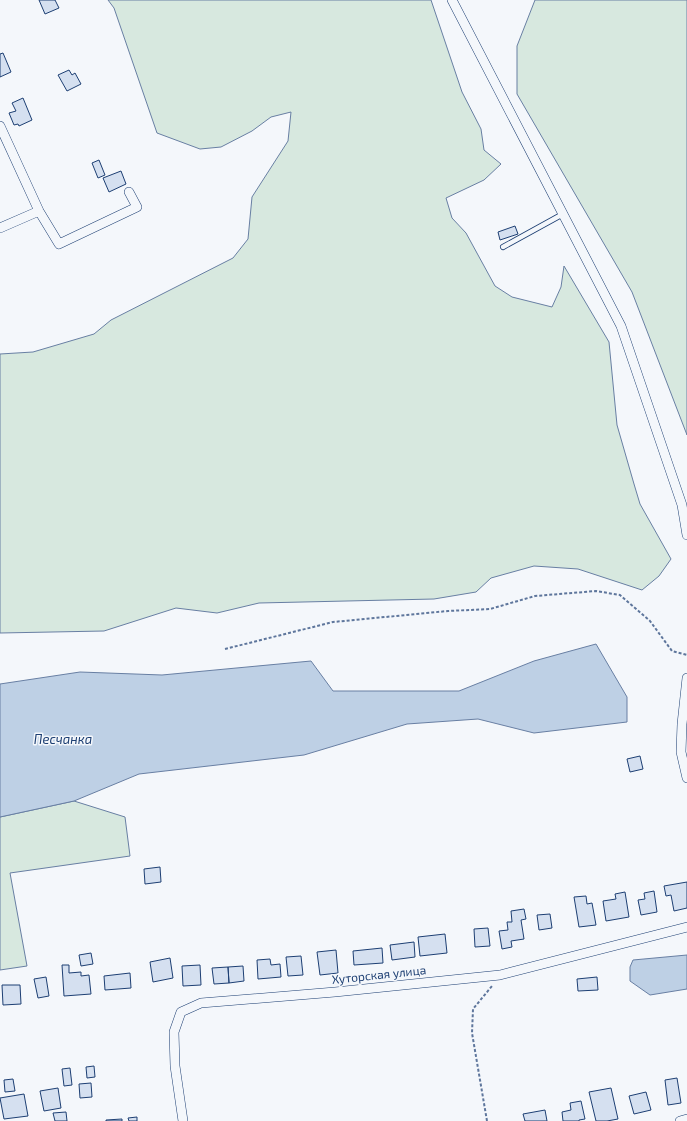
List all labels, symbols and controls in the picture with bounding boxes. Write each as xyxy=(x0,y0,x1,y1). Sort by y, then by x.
water label: Песчанка xyxy=(34,731,92,747)
street label: Хуторская улица xyxy=(331,962,427,987)

